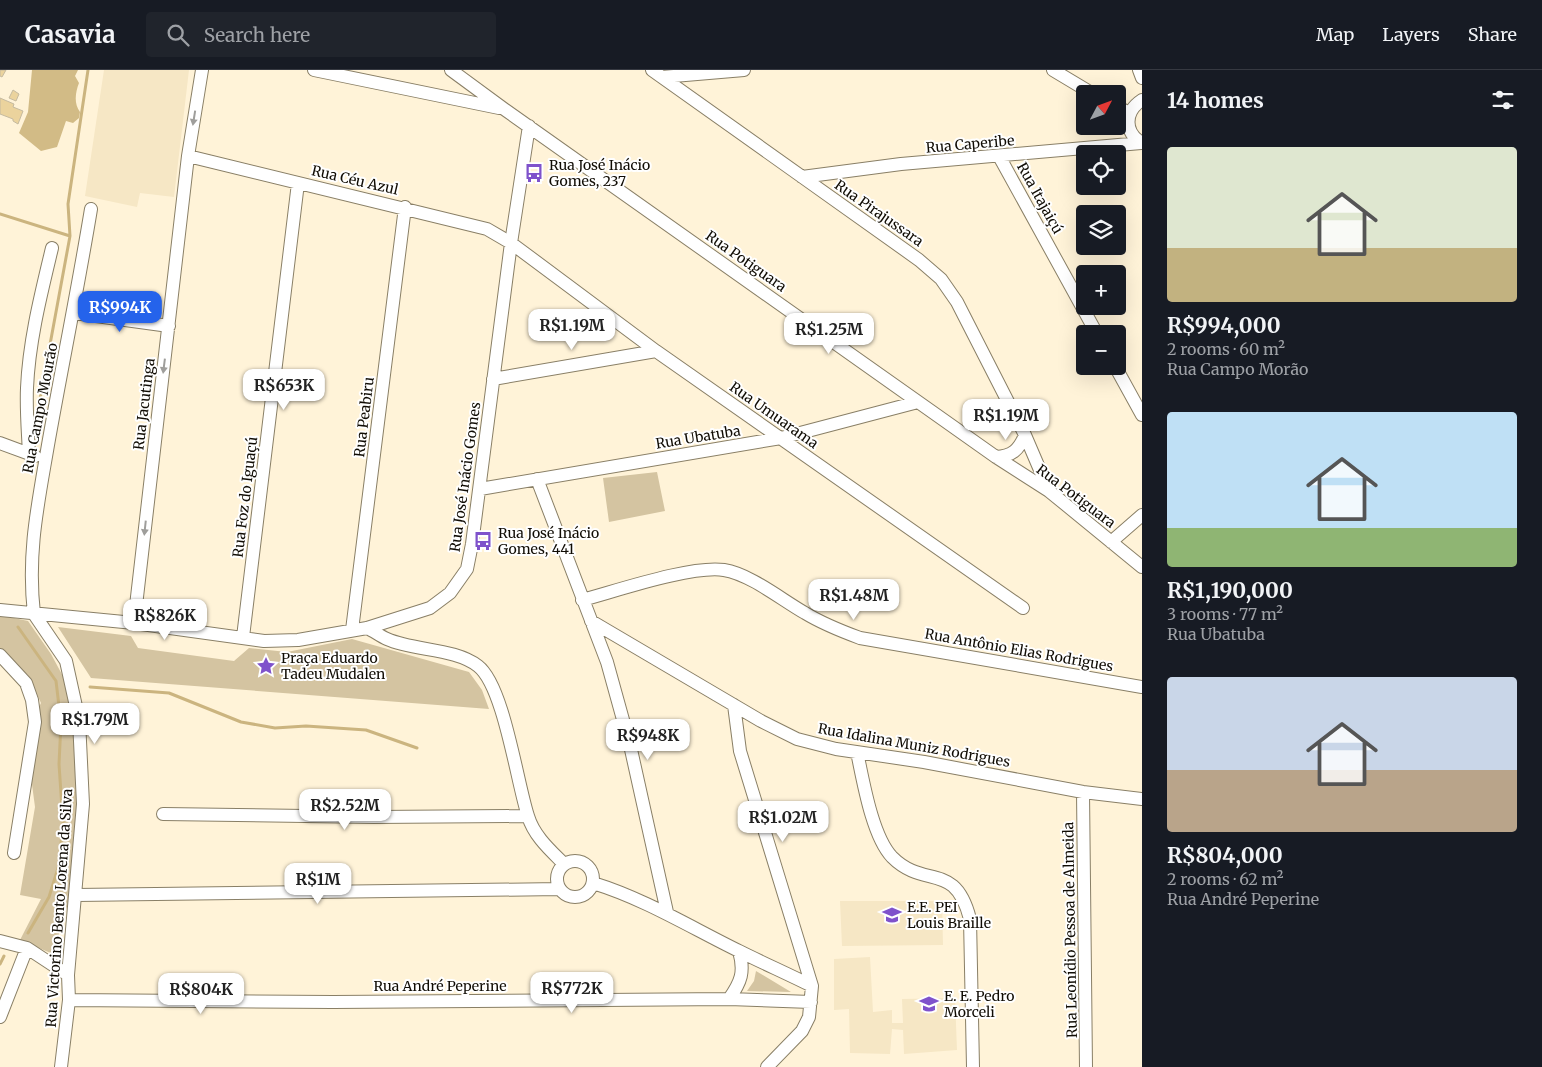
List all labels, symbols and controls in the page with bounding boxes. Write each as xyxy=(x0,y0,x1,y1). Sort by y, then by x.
search box xyxy=(146,12,496,57)
text: Casavia xyxy=(25,19,116,50)
icon: search xyxy=(164,21,192,49)
text: Search here xyxy=(204,23,310,47)
text: Map xyxy=(1316,23,1354,46)
text: Layers xyxy=(1382,23,1440,46)
text: Share xyxy=(1468,23,1517,46)
north arrow xyxy=(1076,85,1126,135)
map controls xyxy=(1076,85,1126,375)
icon: filters xyxy=(1489,86,1517,114)
text: 14 homes xyxy=(1167,87,1264,114)
one-way arrow xyxy=(190,111,198,127)
street label: Rua Caperibe xyxy=(925,131,1015,157)
button: locate xyxy=(1076,145,1126,195)
place label: Rua José Inácio Gomes, 237 xyxy=(549,156,650,190)
street label: Rua Itajaiçú xyxy=(1013,159,1067,237)
street label: Rua Céu Azul xyxy=(310,161,401,199)
bus stop icon: Rua José Inácio Gomes, 237 xyxy=(523,162,545,184)
street label: Rua Pirajussara xyxy=(831,176,927,251)
icon: home xyxy=(1297,179,1387,269)
button: layers xyxy=(1076,205,1126,255)
street label: Rua Potiguara xyxy=(702,227,790,296)
button: + xyxy=(1076,265,1126,315)
pin: R$994K xyxy=(79,290,161,333)
text: R$994K xyxy=(89,297,151,317)
pin: R$1.19M xyxy=(526,308,618,351)
pin: R$1.25M xyxy=(783,312,875,355)
text: R$994,000 xyxy=(1167,312,1281,339)
text: R$1.19M xyxy=(539,315,605,335)
text: R$1.25M xyxy=(795,319,863,339)
button: − xyxy=(1076,325,1126,375)
text: 2 rooms · 60 m² xyxy=(1167,339,1285,359)
street label: Rua Campo Mourão xyxy=(19,341,61,475)
street label: Rua Jacutinga xyxy=(129,357,159,451)
one-way arrow xyxy=(160,359,168,375)
text: Rua Campo Morão xyxy=(1167,359,1308,379)
pin: R$653K xyxy=(243,368,325,411)
text: R$653K xyxy=(254,375,314,395)
street label: Rua Peabiru xyxy=(350,376,378,458)
street label: Rua Umuarama xyxy=(726,378,822,453)
pin: R$1.19M xyxy=(960,398,1052,441)
street label: Rua José Inácio Gomes xyxy=(446,401,484,553)
text: R$1.19M xyxy=(973,405,1039,425)
street label: Rua Ubatuba xyxy=(654,421,742,453)
street label: Rua Foz do Iguaçú xyxy=(229,435,261,559)
icon: home xyxy=(1297,444,1387,534)
street label: Rua Potiguara xyxy=(1033,460,1120,532)
one-way arrow xyxy=(141,520,149,536)
place label: Rua José Inácio Gomes, 441 xyxy=(498,524,599,558)
bus stop icon: Rua José Inácio Gomes, 441 xyxy=(472,530,494,552)
text: R$1,190,000 xyxy=(1167,577,1293,604)
pin: R$1.48M xyxy=(808,578,900,621)
text: R$1.48M xyxy=(819,585,889,605)
pin: R$826K xyxy=(124,598,206,641)
text: 3 rooms · 77 m² xyxy=(1167,604,1283,624)
text: R$826K xyxy=(134,605,196,625)
text: Rua Ubatuba xyxy=(1167,624,1265,644)
street label: Rua Antônio Elias Rodrigues xyxy=(923,625,1115,675)
place label: Praça Eduardo Tadeu Mudalen xyxy=(281,649,385,683)
place icon: Praça Eduardo Tadeu Mudalen xyxy=(255,655,277,677)
pin: R$1.79M xyxy=(49,702,141,745)
text: R$1.79M xyxy=(61,709,129,729)
icon: home xyxy=(1297,709,1387,799)
pin: R$948K xyxy=(607,718,689,761)
street label: Rua Idalina Muniz Rodrigues xyxy=(816,719,1012,771)
text: R$948K xyxy=(617,725,679,745)
street label: Rua Victorino Bento Lorena da Silva xyxy=(42,787,76,1028)
pin: R$2.52M xyxy=(299,788,391,831)
text: R$2.52M xyxy=(310,795,380,815)
pin: R$1.02M xyxy=(737,800,829,843)
text: R$1.02M xyxy=(749,807,817,827)
street label: Rua Leonídio Pessoa de Almeida xyxy=(1059,821,1081,1038)
text: R$804,000 xyxy=(1167,842,1283,869)
pin: R$1M xyxy=(288,862,348,905)
text: R$1M xyxy=(295,869,341,889)
text: 2 rooms · 62 m² xyxy=(1167,869,1284,889)
text: Rua André Peperine xyxy=(1167,889,1319,909)
place label: E.E. PEI Louis Braille xyxy=(907,898,991,932)
school or university icon: E.E. PEI Louis Braille xyxy=(881,904,903,926)
pin: R$804K xyxy=(160,972,242,1015)
pin: R$772K xyxy=(531,972,613,1014)
street label: Rua André Peperine xyxy=(373,977,507,995)
text: R$772K xyxy=(541,978,603,998)
text: R$804K xyxy=(169,979,233,999)
place label: E. E. Pedro Morceli xyxy=(944,987,1014,1021)
school or university icon: E. E. Pedro Morceli xyxy=(918,993,940,1015)

